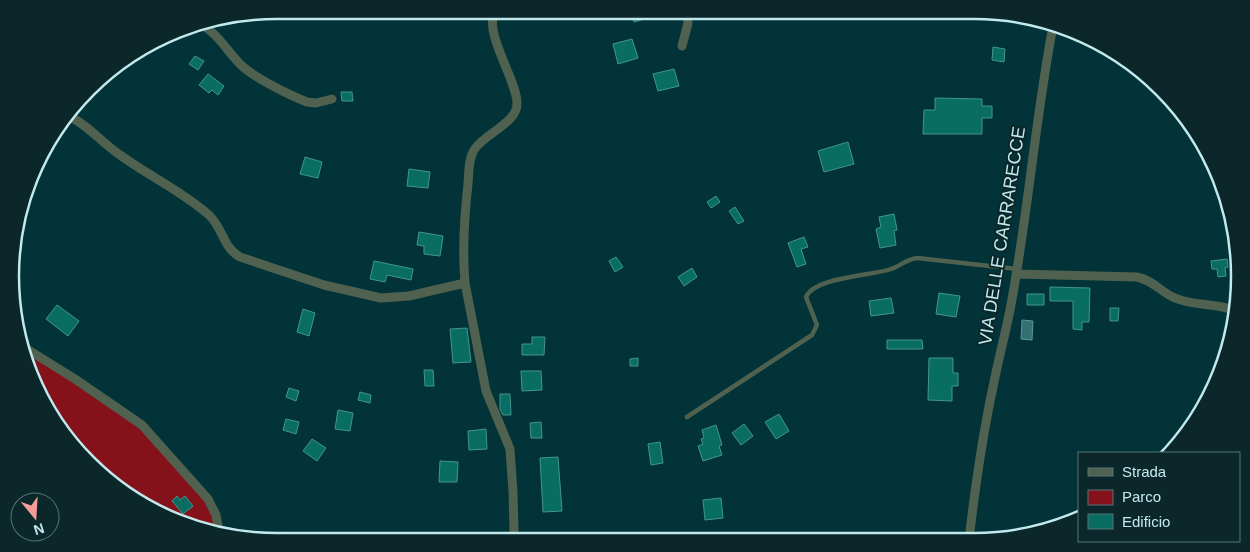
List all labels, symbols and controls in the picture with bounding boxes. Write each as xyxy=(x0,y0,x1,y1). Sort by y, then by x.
street label: VIA DELLE CARRARECCE xyxy=(975,125,1029,347)
legend xyxy=(1078,452,1240,542)
text: Strada xyxy=(1122,463,1167,480)
text: Parco xyxy=(1122,488,1161,505)
north arrow xyxy=(10,492,60,542)
text: Edificio xyxy=(1122,513,1170,530)
text: N xyxy=(32,520,46,539)

